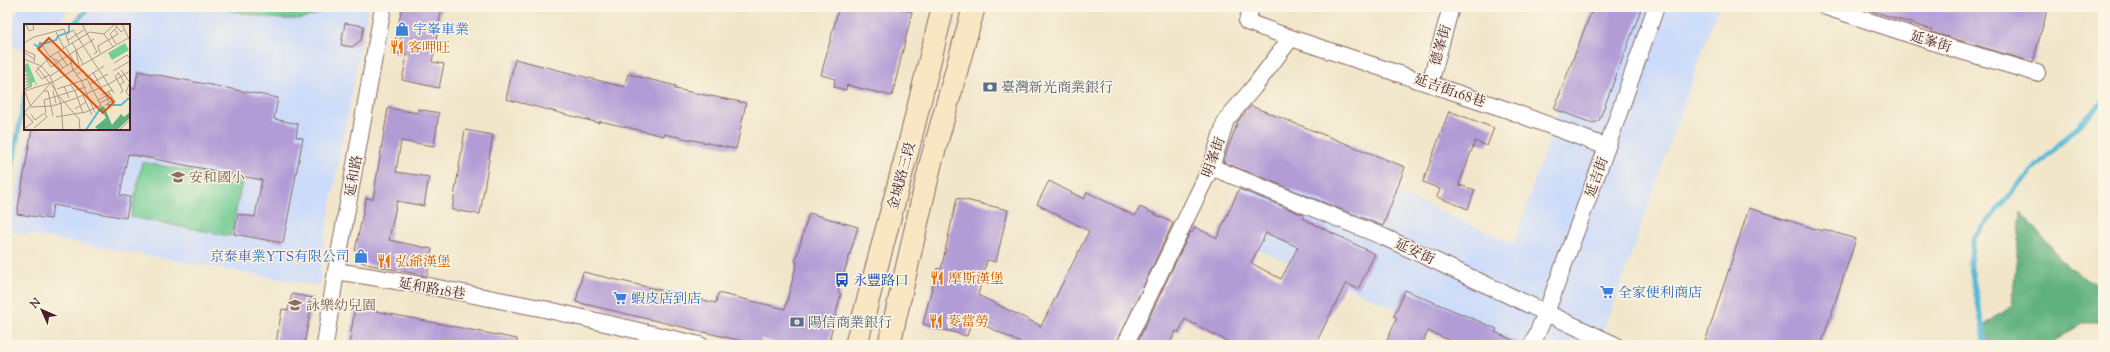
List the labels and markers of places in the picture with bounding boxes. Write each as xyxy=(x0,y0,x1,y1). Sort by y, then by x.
shop icon: 宇峯車業 xyxy=(394,21,410,37)
place label: 宇峯車業 xyxy=(413,21,469,41)
restaurant icon: 客呷旺 xyxy=(389,39,405,55)
place label: 客呷旺 xyxy=(408,39,450,59)
bank icon: 臺灣新光商業銀行 xyxy=(982,79,998,95)
place label: 臺灣新光商業銀行 xyxy=(1001,79,1113,99)
school or university icon: 安和國小 xyxy=(170,169,186,185)
place label: 安和國小 xyxy=(189,169,245,189)
place label: 京泰車業YTS有限公司 xyxy=(210,248,350,268)
shop icon: 京泰車業YTS有限公司 xyxy=(353,248,369,264)
restaurant icon: 弘爺漢堡 xyxy=(376,253,392,269)
place label: 弘爺漢堡 xyxy=(395,253,451,273)
restaurant icon: 摩斯漢堡 xyxy=(929,270,945,286)
place label: 摩斯漢堡 xyxy=(948,270,1004,290)
bus stop icon: 永豐路口 xyxy=(834,272,850,288)
place label: 永豐路口 xyxy=(853,272,909,292)
supermarket icon: 全家便利商店 xyxy=(1599,284,1615,300)
place label: 全家便利商店 xyxy=(1618,284,1702,304)
supermarket icon: 蝦皮店到店 xyxy=(612,290,628,306)
place label: 蝦皮店到店 xyxy=(631,290,701,310)
school or university icon: 詠樂幼兒園 xyxy=(287,297,303,313)
place label: 詠樂幼兒園 xyxy=(306,297,376,317)
restaurant icon: 麥當勞 xyxy=(928,313,944,329)
place label: 麥當勞 xyxy=(947,313,989,333)
bank icon: 陽信商業銀行 xyxy=(789,314,805,330)
place label: 陽信商業銀行 xyxy=(808,314,892,334)

